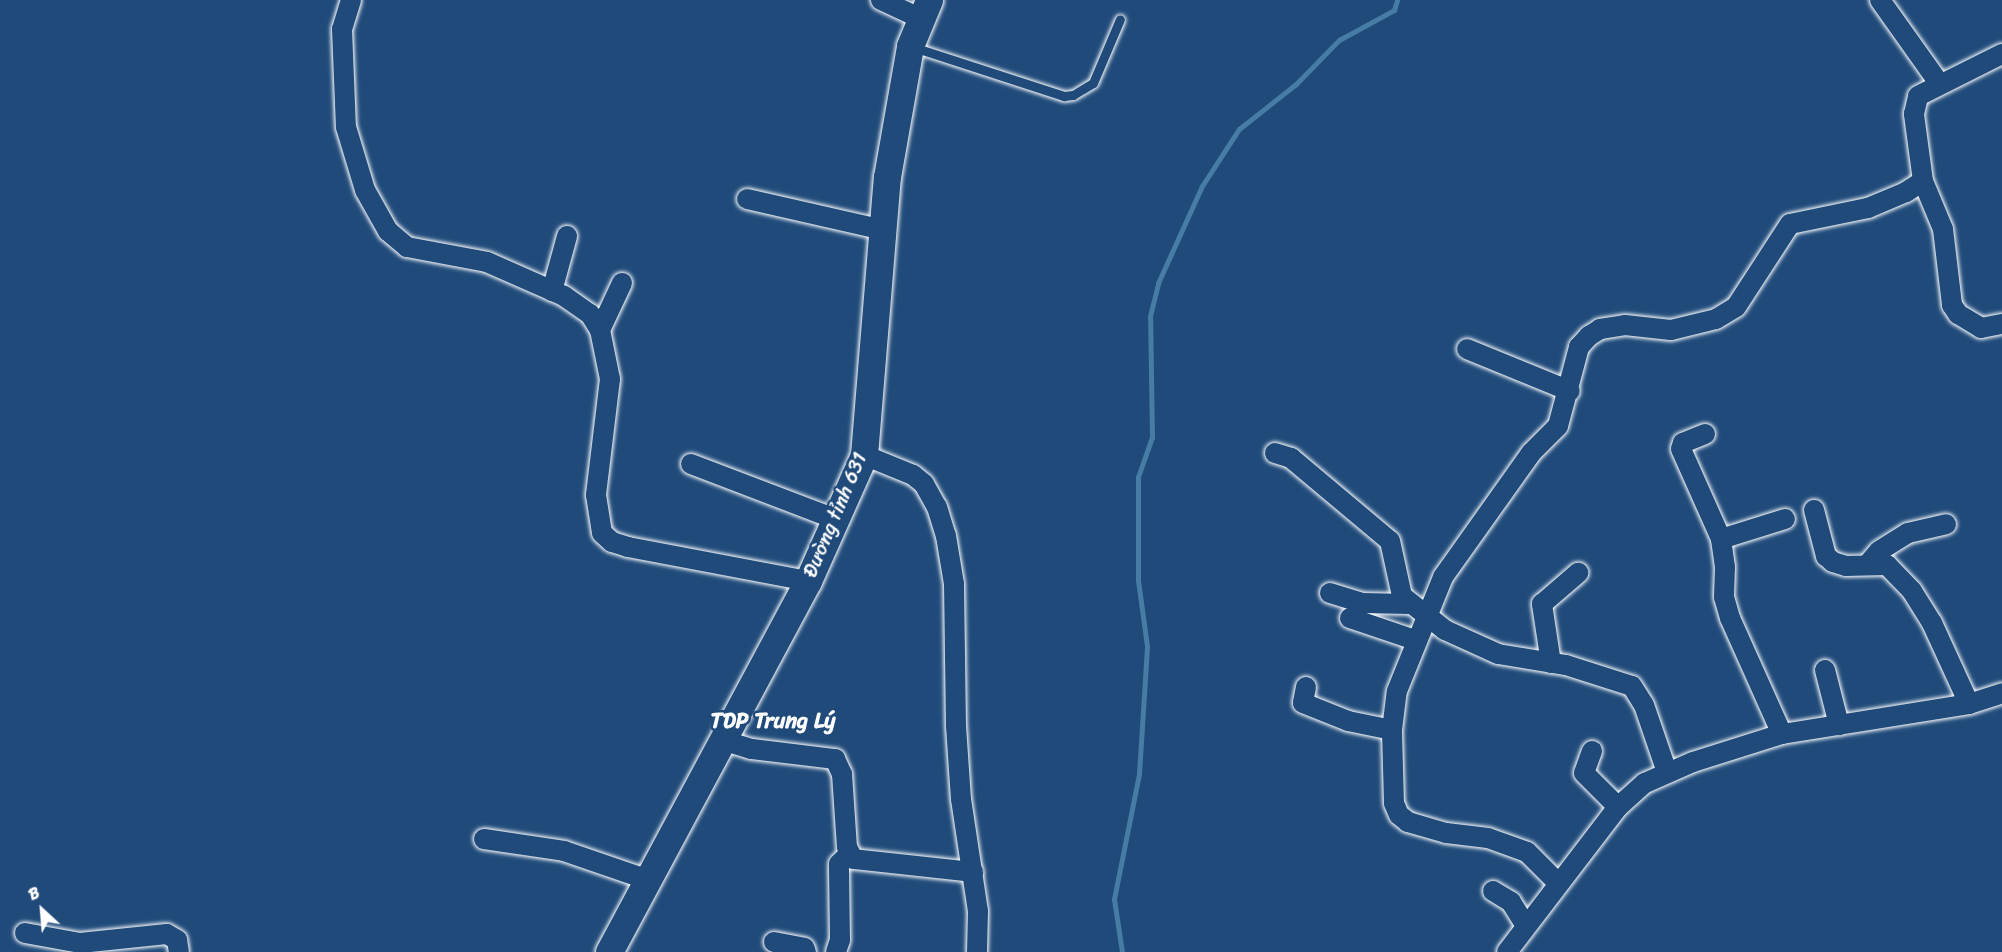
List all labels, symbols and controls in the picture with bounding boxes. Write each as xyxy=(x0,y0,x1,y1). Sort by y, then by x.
street label: Đường tỉnh 631 xyxy=(798,449,872,581)
district label: TDP Trung Lý xyxy=(710,708,836,734)
text: B xyxy=(23,878,45,909)
north arrow xyxy=(12,880,72,940)

